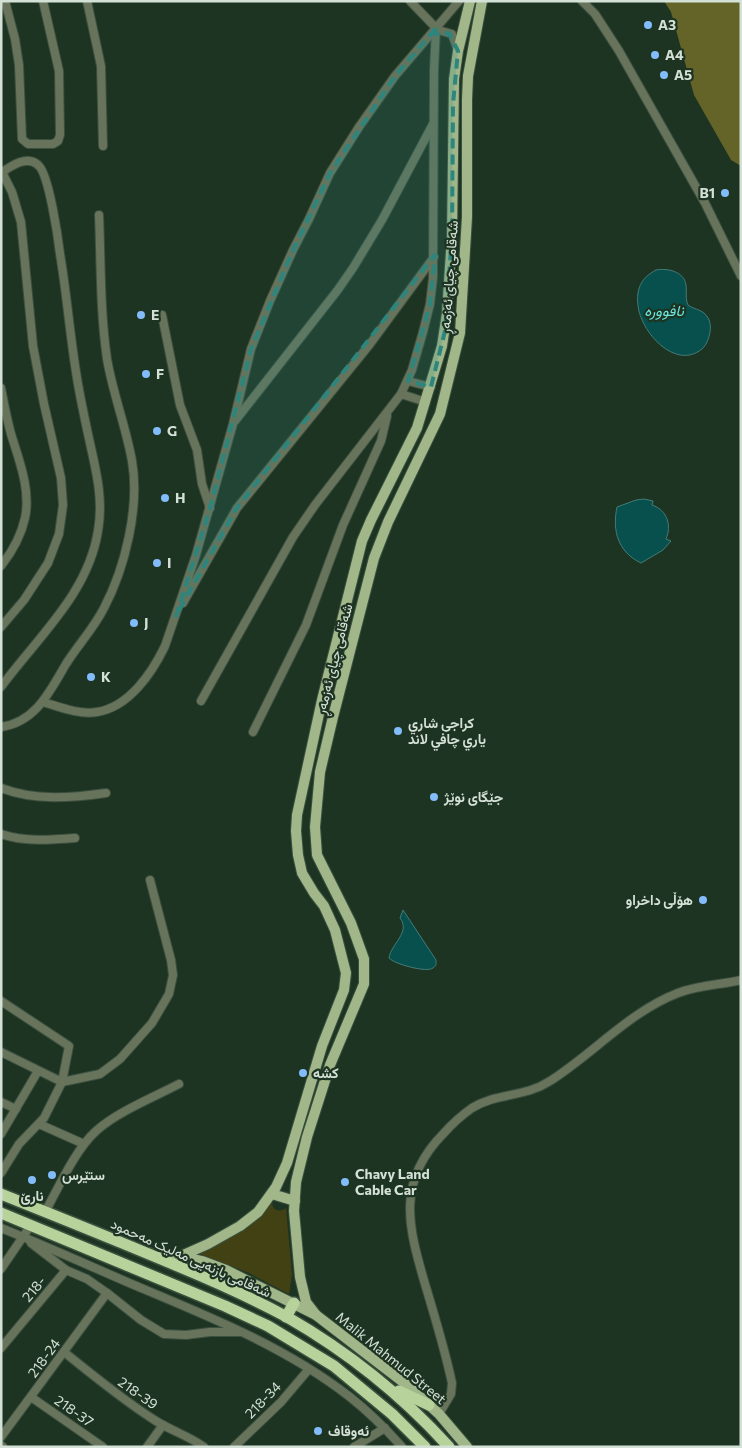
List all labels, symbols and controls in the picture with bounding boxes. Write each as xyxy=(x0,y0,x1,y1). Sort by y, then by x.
place label: A3 xyxy=(658,16,676,33)
marker: A3 xyxy=(642,19,654,31)
place label: A4 xyxy=(665,46,684,63)
marker: A4 xyxy=(649,49,661,61)
place label: A5 xyxy=(674,66,692,83)
marker: A5 xyxy=(658,69,670,81)
place label: B1 xyxy=(699,184,715,201)
marker: B1 xyxy=(719,187,731,199)
street label: شەقامی چیای ئەزمەڕ xyxy=(436,220,465,335)
water label: نافوورە xyxy=(644,301,684,320)
place label: E xyxy=(151,306,159,323)
marker: E xyxy=(135,309,147,321)
place label: F xyxy=(156,365,164,382)
marker: F xyxy=(140,368,152,380)
place label: G xyxy=(167,422,177,439)
marker: G xyxy=(151,425,163,437)
place label: H xyxy=(175,489,186,506)
marker: H xyxy=(159,492,171,504)
place label: I xyxy=(167,554,171,571)
marker: I xyxy=(151,557,163,569)
street label: شەقامی چیای ئەزمەڕ xyxy=(311,602,359,718)
place label: J xyxy=(144,614,148,631)
marker: J xyxy=(128,617,140,629)
place label: K xyxy=(101,668,111,685)
marker: K xyxy=(85,671,97,683)
place label: كراجي شاري ياري چافي لاند xyxy=(408,714,486,751)
marker: كراجي شاري ياري چافي لاند xyxy=(392,725,404,737)
place label: جێگای نوێژ xyxy=(443,788,504,806)
marker: جێگای نوێژ xyxy=(428,791,440,803)
place label: هۆڵی داخراو xyxy=(626,891,693,909)
marker: هۆڵی داخراو xyxy=(697,894,709,906)
place label: كشه xyxy=(313,1064,339,1081)
marker: كشه xyxy=(297,1067,309,1079)
place label: Chavy Land Cable Car xyxy=(355,1165,430,1198)
place label: ستێرس xyxy=(62,1166,105,1184)
marker: ستێرس xyxy=(46,1169,58,1181)
marker: نارێ xyxy=(26,1174,38,1186)
marker: Chavy Land Cable Car xyxy=(339,1176,351,1188)
place label: نارێ xyxy=(20,1187,44,1205)
street label: شەقامی بازنەیی مەلیک مەحمود xyxy=(108,1214,274,1302)
street label: 218- xyxy=(18,1272,49,1305)
street label: Malik Mahmud Street xyxy=(333,1308,450,1407)
street label: 218-24 xyxy=(24,1334,64,1381)
street label: 218-39 xyxy=(115,1373,161,1412)
street label: 218-34 xyxy=(241,1377,285,1422)
street label: 218-37 xyxy=(52,1391,97,1430)
place label: ئەوقاف xyxy=(328,1422,369,1440)
marker: ئەوقاف xyxy=(312,1425,324,1437)

